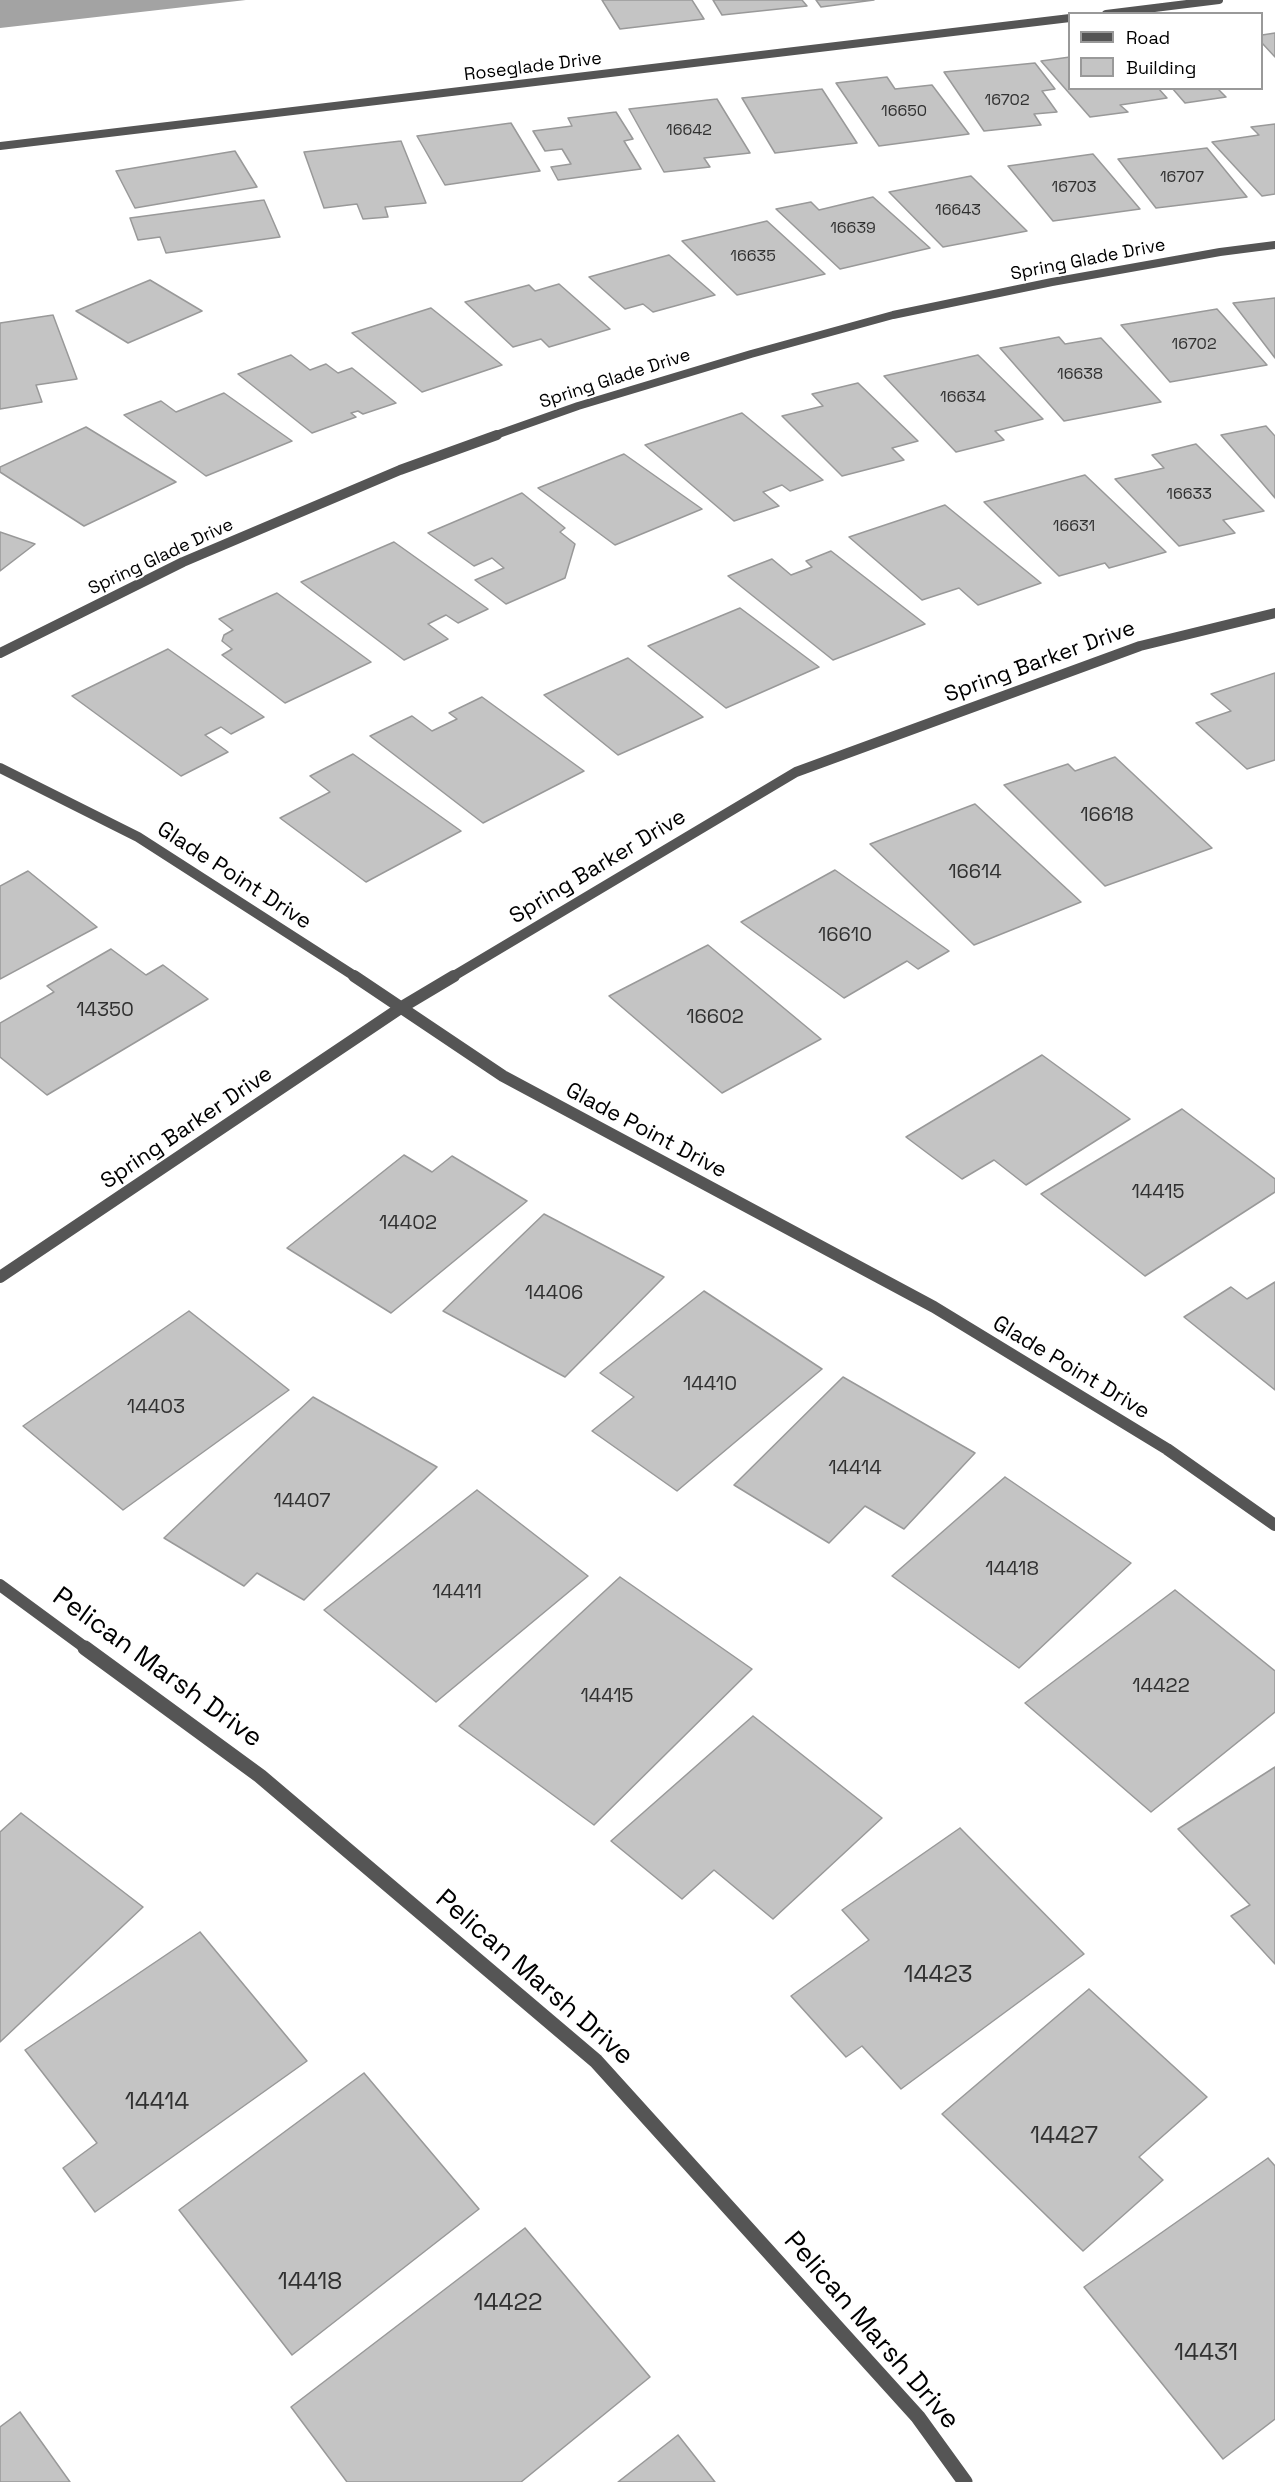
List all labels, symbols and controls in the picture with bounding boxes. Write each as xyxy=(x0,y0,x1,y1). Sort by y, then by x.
legend xyxy=(1068,12,1263,90)
text: Road xyxy=(1126,26,1170,49)
street label: Roseglade Drive xyxy=(463,48,603,86)
text: Building xyxy=(1126,56,1196,79)
house number: 16702 xyxy=(984,91,1030,111)
house number: 16650 xyxy=(881,102,927,122)
house number: 16642 xyxy=(666,121,712,141)
house number: 16707 xyxy=(1160,168,1204,188)
house number: 16703 xyxy=(1051,178,1097,198)
house number: 16643 xyxy=(935,201,981,221)
house number: 16639 xyxy=(830,219,876,239)
street label: Spring Glade Drive xyxy=(1009,234,1167,286)
house number: 16635 xyxy=(730,247,776,267)
house number: 16702 xyxy=(1171,335,1217,355)
street label: Spring Glade Drive xyxy=(537,344,693,414)
house number: 16638 xyxy=(1057,365,1103,385)
house number: 16634 xyxy=(940,388,986,408)
house number: 16633 xyxy=(1166,485,1212,505)
street label: Spring Glade Drive xyxy=(85,514,237,600)
house number: 16631 xyxy=(1053,517,1095,537)
street label: Spring Barker Drive xyxy=(941,615,1139,709)
street label: Spring Barker Drive xyxy=(505,804,691,930)
house number: 16618 xyxy=(1080,804,1134,828)
street label: Glade Point Drive xyxy=(152,816,316,936)
house number: 16614 xyxy=(948,861,1002,885)
house number: 16610 xyxy=(818,924,872,948)
house number: 14350 xyxy=(76,999,134,1023)
house number: 16602 xyxy=(686,1006,744,1030)
street label: Spring Barker Drive xyxy=(96,1061,278,1195)
street label: Glade Point Drive xyxy=(561,1077,731,1185)
house number: 14415 xyxy=(1131,1181,1185,1205)
house number: 14402 xyxy=(379,1212,437,1236)
house number: 14406 xyxy=(525,1282,583,1306)
street label: Glade Point Drive xyxy=(988,1311,1154,1425)
house number: 14410 xyxy=(683,1373,737,1397)
house number: 14403 xyxy=(127,1396,185,1420)
house number: 14414 xyxy=(828,1457,882,1481)
house number: 14407 xyxy=(273,1490,331,1514)
house number: 14418 xyxy=(985,1558,1039,1582)
street label: Pelican Marsh Drive xyxy=(46,1581,268,1755)
house number: 14411 xyxy=(432,1581,482,1605)
house number: 14422 xyxy=(1132,1675,1190,1699)
house number: 14415 xyxy=(580,1685,634,1709)
street label: Pelican Marsh Drive xyxy=(429,1883,639,2073)
house number: 14423 xyxy=(904,1961,972,1989)
house number: 14414 xyxy=(125,2088,189,2116)
house number: 14427 xyxy=(1030,2122,1098,2150)
street label: Pelican Marsh Drive xyxy=(776,2226,966,2436)
house number: 14418 xyxy=(278,2268,342,2296)
house number: 14422 xyxy=(474,2289,542,2317)
house number: 14431 xyxy=(1174,2339,1238,2367)

